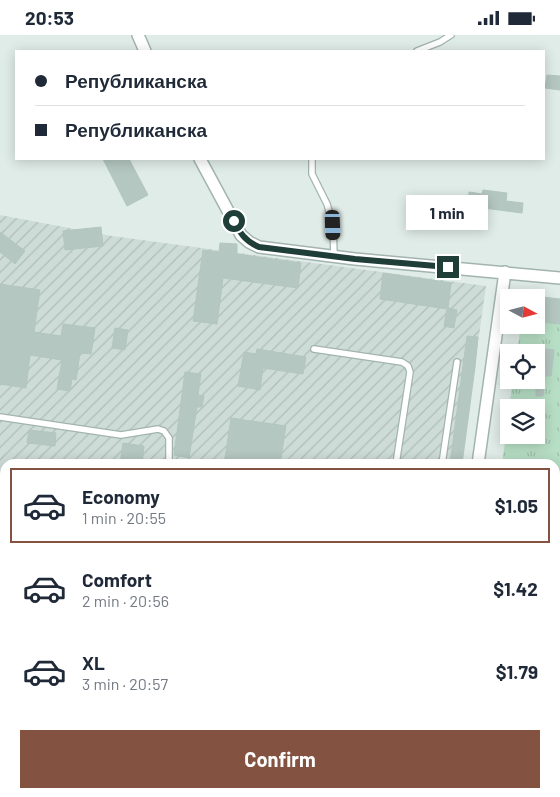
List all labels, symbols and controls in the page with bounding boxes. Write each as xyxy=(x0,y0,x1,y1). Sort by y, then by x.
text: 20:53 xyxy=(25,6,74,29)
text: Републиканска xyxy=(65,69,207,92)
text: Републиканска xyxy=(65,118,207,141)
callout: 1 min xyxy=(407,195,489,229)
text: 1 min xyxy=(429,203,465,222)
route start xyxy=(223,210,245,232)
car xyxy=(324,210,341,240)
route end xyxy=(437,256,459,278)
north arrow xyxy=(500,289,545,334)
map controls xyxy=(500,289,545,444)
button: locate xyxy=(500,344,545,389)
button: layers xyxy=(500,399,545,444)
icon: car xyxy=(22,483,67,528)
text: Economy xyxy=(82,485,160,508)
text: $1.05 xyxy=(495,494,538,517)
text: 1 min · 20:55 xyxy=(82,508,166,527)
icon: car xyxy=(22,566,67,611)
text: Comfort xyxy=(82,568,152,591)
text: $1.42 xyxy=(493,577,538,600)
text: 2 min · 20:56 xyxy=(82,591,169,610)
icon: car xyxy=(22,649,67,694)
text: XL xyxy=(82,651,105,674)
text: $1.79 xyxy=(496,660,538,683)
text: 3 min · 20:57 xyxy=(82,674,168,693)
button: Confirm xyxy=(20,730,540,788)

